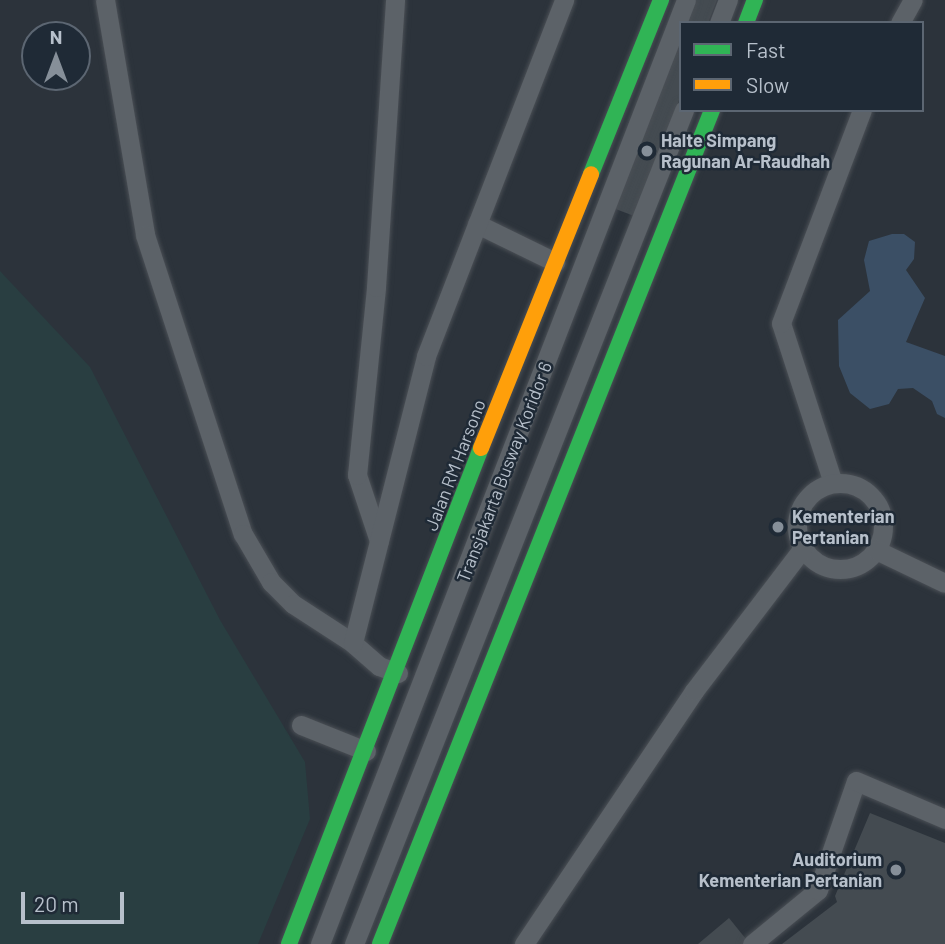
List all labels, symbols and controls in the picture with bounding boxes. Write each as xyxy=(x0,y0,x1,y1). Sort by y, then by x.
north arrow xyxy=(21,21,91,91)
legend xyxy=(679,21,924,112)
text: N xyxy=(50,25,62,48)
text: Fast xyxy=(746,37,786,62)
text: Slow xyxy=(746,72,789,97)
place label: Halte Simpang Ragunan Ar-Raudhah xyxy=(661,130,830,172)
marker: Halte Simpang Ragunan Ar-Raudhah xyxy=(639,143,655,159)
street label: Transjakarta Busway Koridor 6 xyxy=(452,359,556,585)
street label: Jalan RM Harsono xyxy=(420,396,490,534)
place label: Kementerian Pertanian xyxy=(792,506,894,548)
marker: Kementerian Pertanian xyxy=(770,519,786,535)
place label: Auditorium Kementerian Pertanian xyxy=(699,849,882,892)
marker: Auditorium Kementerian Pertanian xyxy=(888,862,904,878)
scale bar xyxy=(24,878,128,922)
text: 20 m xyxy=(34,891,79,916)

